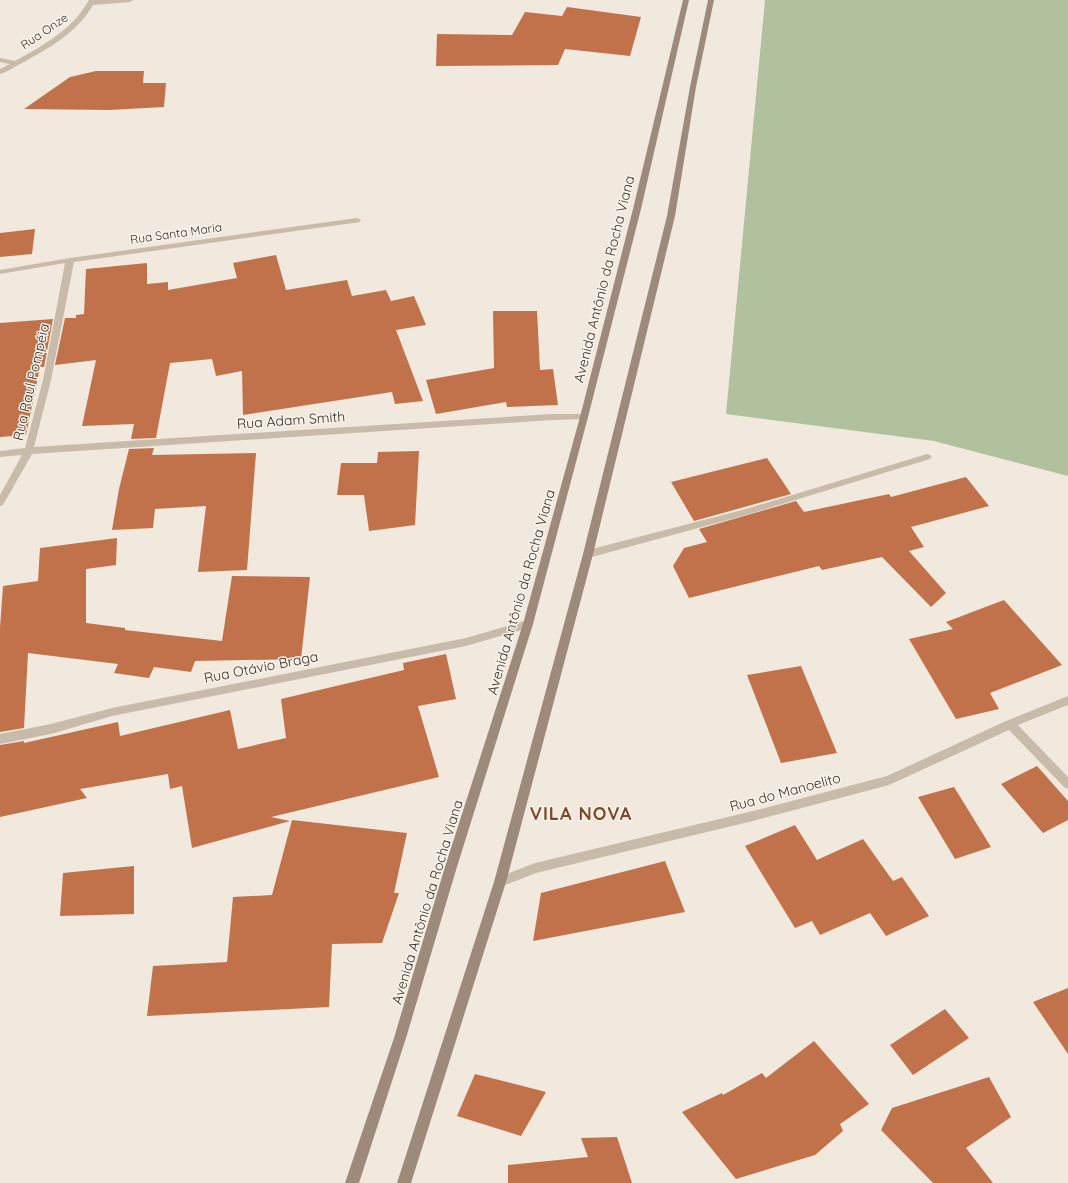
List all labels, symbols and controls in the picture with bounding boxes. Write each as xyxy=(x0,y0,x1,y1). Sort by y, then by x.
street label: Rua Onze xyxy=(17,10,71,52)
street label: Avenida Antônio da Rocha Viana xyxy=(570,174,638,384)
street label: Rua Santa Maria xyxy=(129,219,223,247)
street label: Rua Raul Pompéia xyxy=(9,322,53,442)
street label: Rua Adam Smith xyxy=(236,407,346,433)
street label: Avenida Antônio da Rocha Viana xyxy=(483,487,559,697)
street label: Rua Otávio Braga xyxy=(202,647,320,687)
street label: Rua do Manoelito xyxy=(728,769,842,815)
street label: Avenida Antônio da Rocha Viana xyxy=(387,798,467,1006)
district label: VILA NOVA xyxy=(530,802,632,825)

